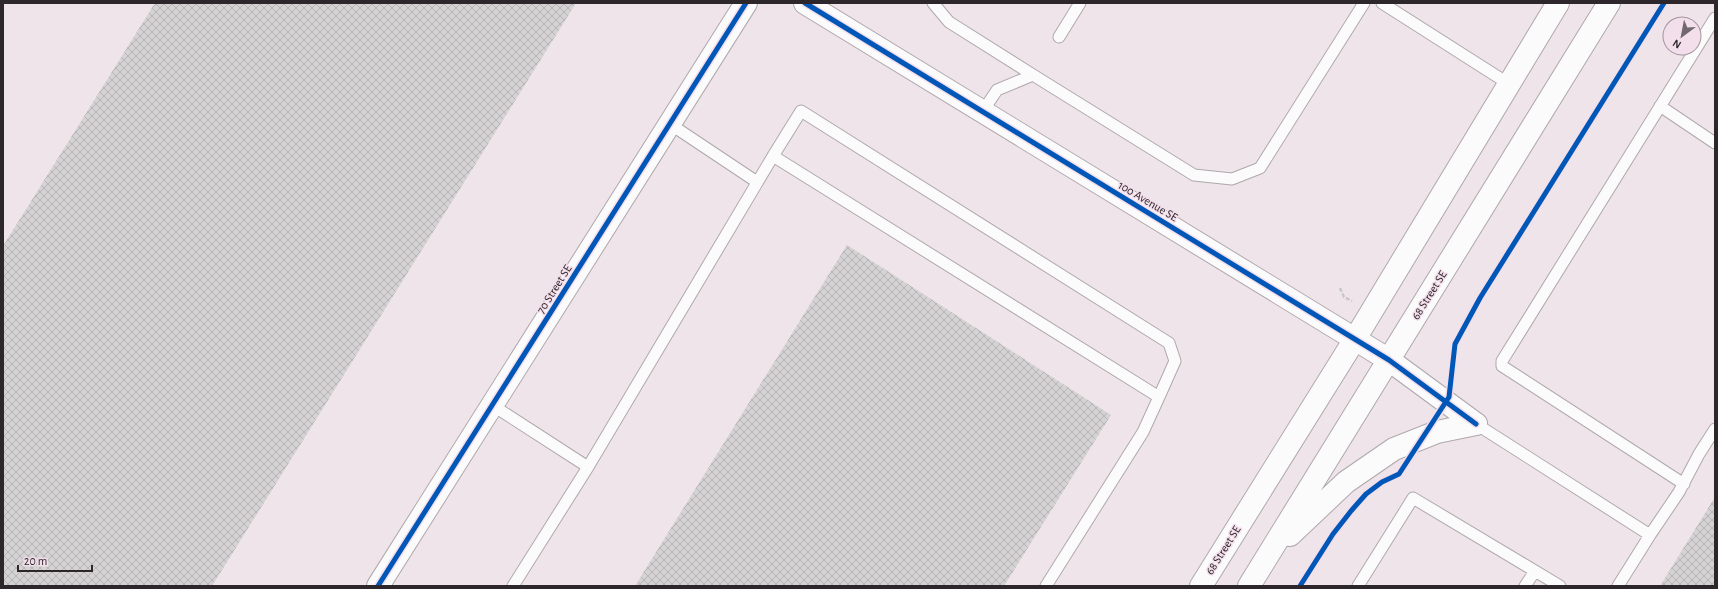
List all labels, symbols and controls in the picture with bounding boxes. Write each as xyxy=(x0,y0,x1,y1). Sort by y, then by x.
north arrow xyxy=(1662,16,1702,56)
text: N xyxy=(1671,37,1683,51)
street label: 100 Avenue SE xyxy=(1116,179,1180,224)
street label: 70 Street SE xyxy=(534,262,574,316)
street label: 68 Street SE xyxy=(1409,268,1449,322)
street label: 68 Street SE xyxy=(1203,523,1243,577)
scale bar xyxy=(18,547,92,573)
text: 20 m xyxy=(24,555,47,567)

